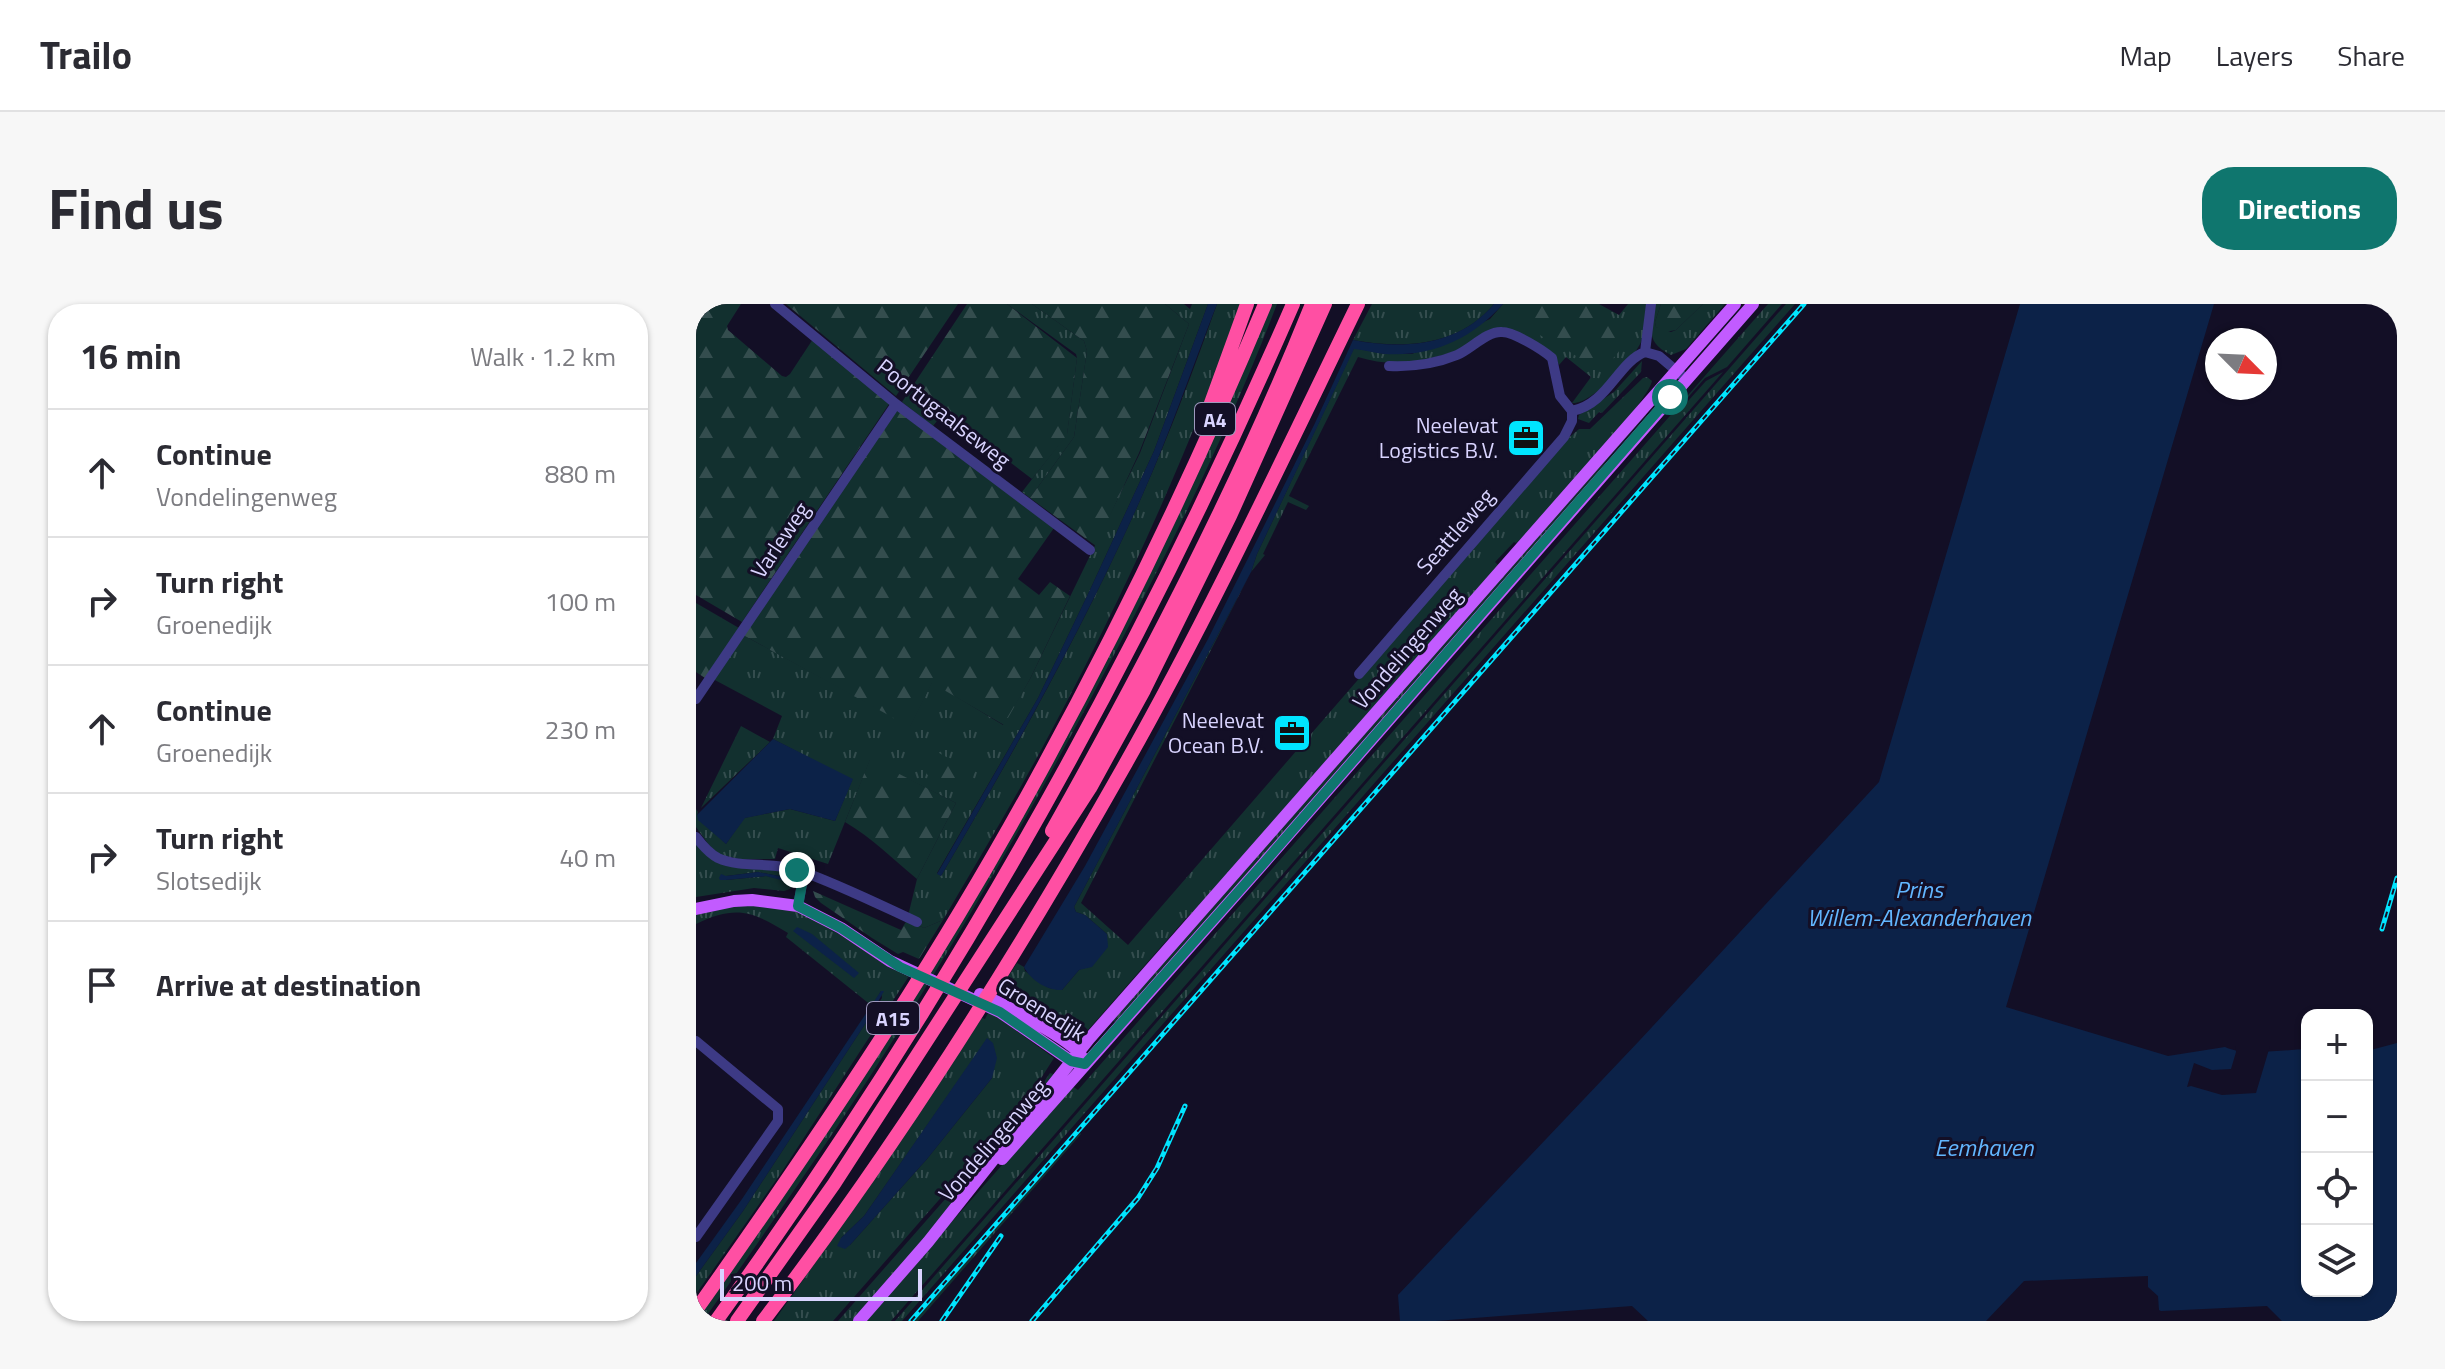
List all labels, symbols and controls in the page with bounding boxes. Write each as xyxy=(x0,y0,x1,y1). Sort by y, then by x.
text: Trailo xyxy=(40,26,132,84)
text: Map xyxy=(2119,34,2172,77)
text: Layers xyxy=(2216,34,2293,77)
text: Share xyxy=(2337,34,2405,77)
text: Find us xyxy=(48,166,224,251)
button: Directions xyxy=(2202,167,2397,250)
north arrow xyxy=(2205,328,2277,400)
text: 16 min xyxy=(80,330,182,382)
text: Walk · 1.2 km xyxy=(470,337,616,376)
street label: Poortugaalseweg xyxy=(870,350,1018,476)
route start xyxy=(1652,379,1688,415)
road number: A4 xyxy=(1195,403,1235,435)
place label: Neelevat Logistics B.V. xyxy=(1379,408,1498,467)
office icon: Neelevat Logistics B.V. xyxy=(1505,417,1547,459)
text: Continue xyxy=(156,431,272,477)
icon: ahead xyxy=(80,451,124,495)
text: 880 m xyxy=(545,454,616,493)
text: Vondelingenweg xyxy=(156,477,337,516)
street label: Seattleweg xyxy=(1408,480,1502,582)
street label: Varleweg xyxy=(742,495,818,585)
text: Turn right xyxy=(156,559,284,605)
icon: right xyxy=(80,579,124,623)
street label: Vondelingenweg xyxy=(1344,579,1470,717)
text: 100 m xyxy=(545,582,616,621)
text: Groenedijk xyxy=(156,605,272,644)
text: Continue xyxy=(156,687,272,733)
place label: Neelevat Ocean B.V. xyxy=(1168,703,1264,762)
icon: ahead xyxy=(80,707,124,751)
text: 230 m xyxy=(545,710,616,749)
office icon: Neelevat Ocean B.V. xyxy=(1271,712,1313,754)
text: Groenedijk xyxy=(156,733,272,772)
text: Turn right xyxy=(156,815,284,861)
icon: right xyxy=(80,835,124,879)
text: 40 m xyxy=(559,838,616,877)
route end xyxy=(779,852,815,888)
text: Slotsedijk xyxy=(156,861,262,900)
water label: Prins Willem-Alexanderhaven xyxy=(1807,871,2032,935)
text: Arrive at destination xyxy=(156,962,421,1008)
icon: arrive xyxy=(80,963,124,1007)
street label: Groenedijk xyxy=(991,969,1093,1050)
road number: A15 xyxy=(867,1002,919,1034)
map controls xyxy=(2301,1009,2373,1297)
button: + xyxy=(2301,1009,2373,1081)
street label: Vondelingenweg xyxy=(930,1071,1056,1209)
button: − xyxy=(2301,1081,2373,1153)
water label: Eemhaven xyxy=(1934,1129,2035,1165)
button: locate xyxy=(2301,1153,2373,1225)
button: layers xyxy=(2301,1225,2373,1297)
scale bar xyxy=(720,1265,922,1301)
text: 200 m xyxy=(732,1266,792,1300)

